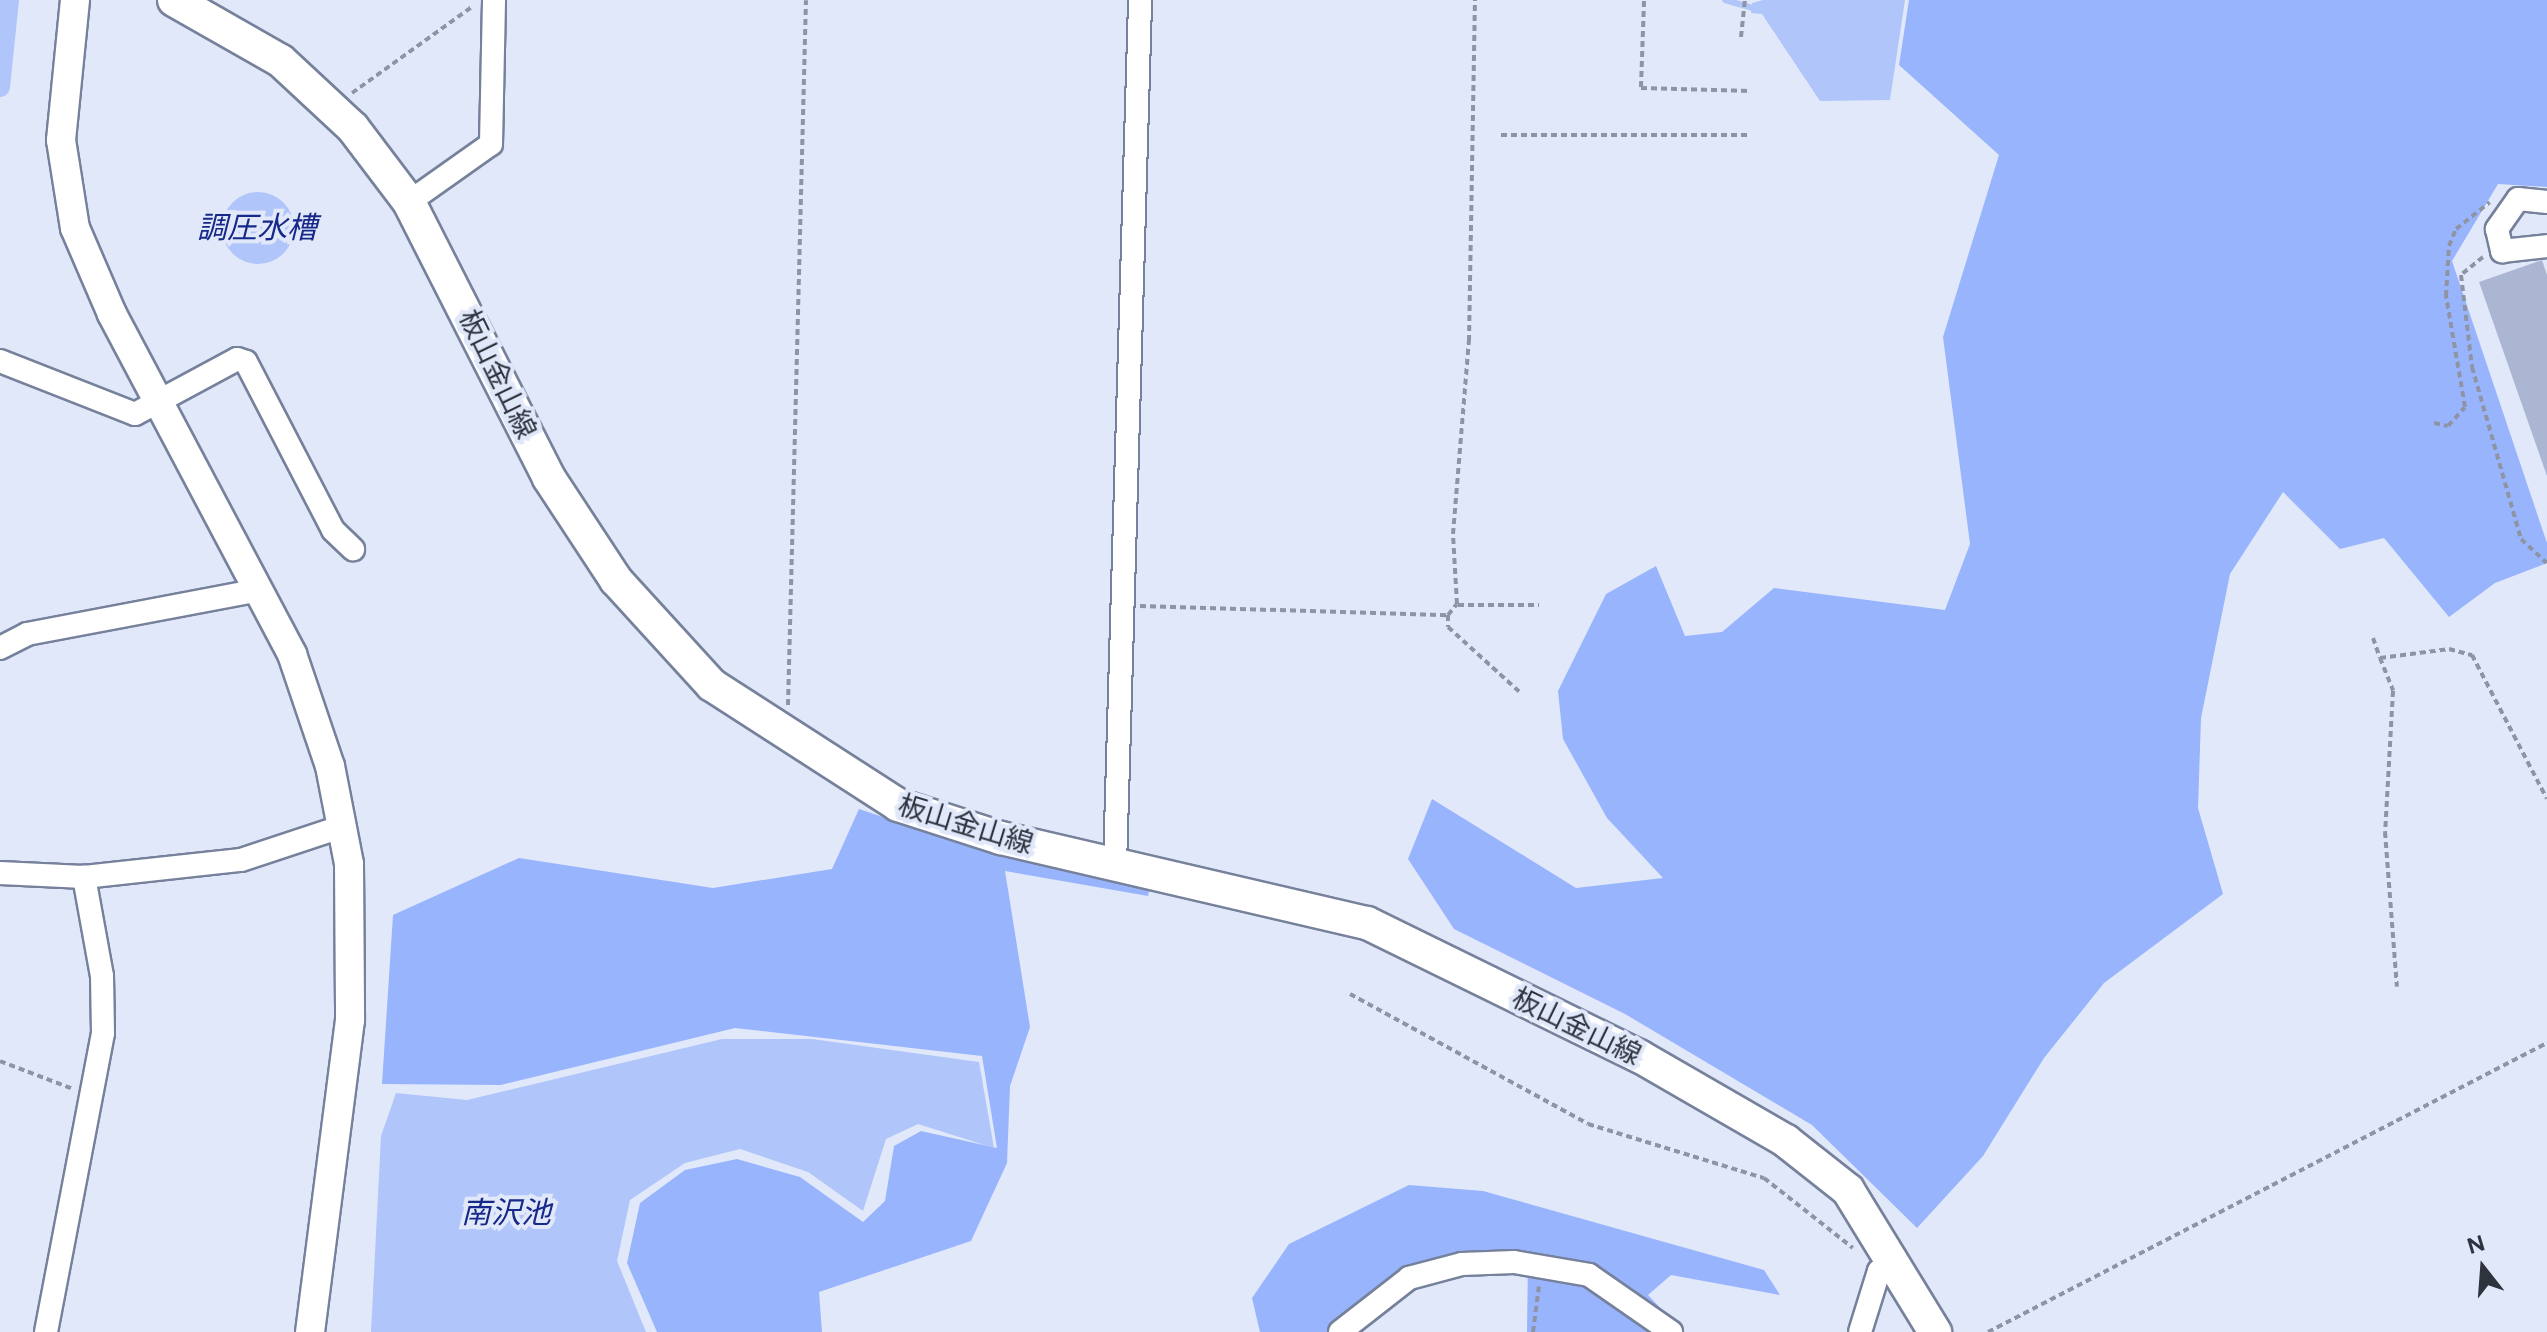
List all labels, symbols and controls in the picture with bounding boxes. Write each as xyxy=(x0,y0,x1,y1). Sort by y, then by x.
water label: 調圧水槽 xyxy=(197,210,317,246)
street label: 板山金山線 xyxy=(452,304,544,444)
street label: 板山金山線 xyxy=(894,787,1038,861)
street label: 板山金山線 xyxy=(1507,980,1647,1072)
water label: 南沢池 xyxy=(461,1195,551,1231)
north arrow xyxy=(2443,1228,2523,1308)
text: N xyxy=(2464,1229,2488,1260)

